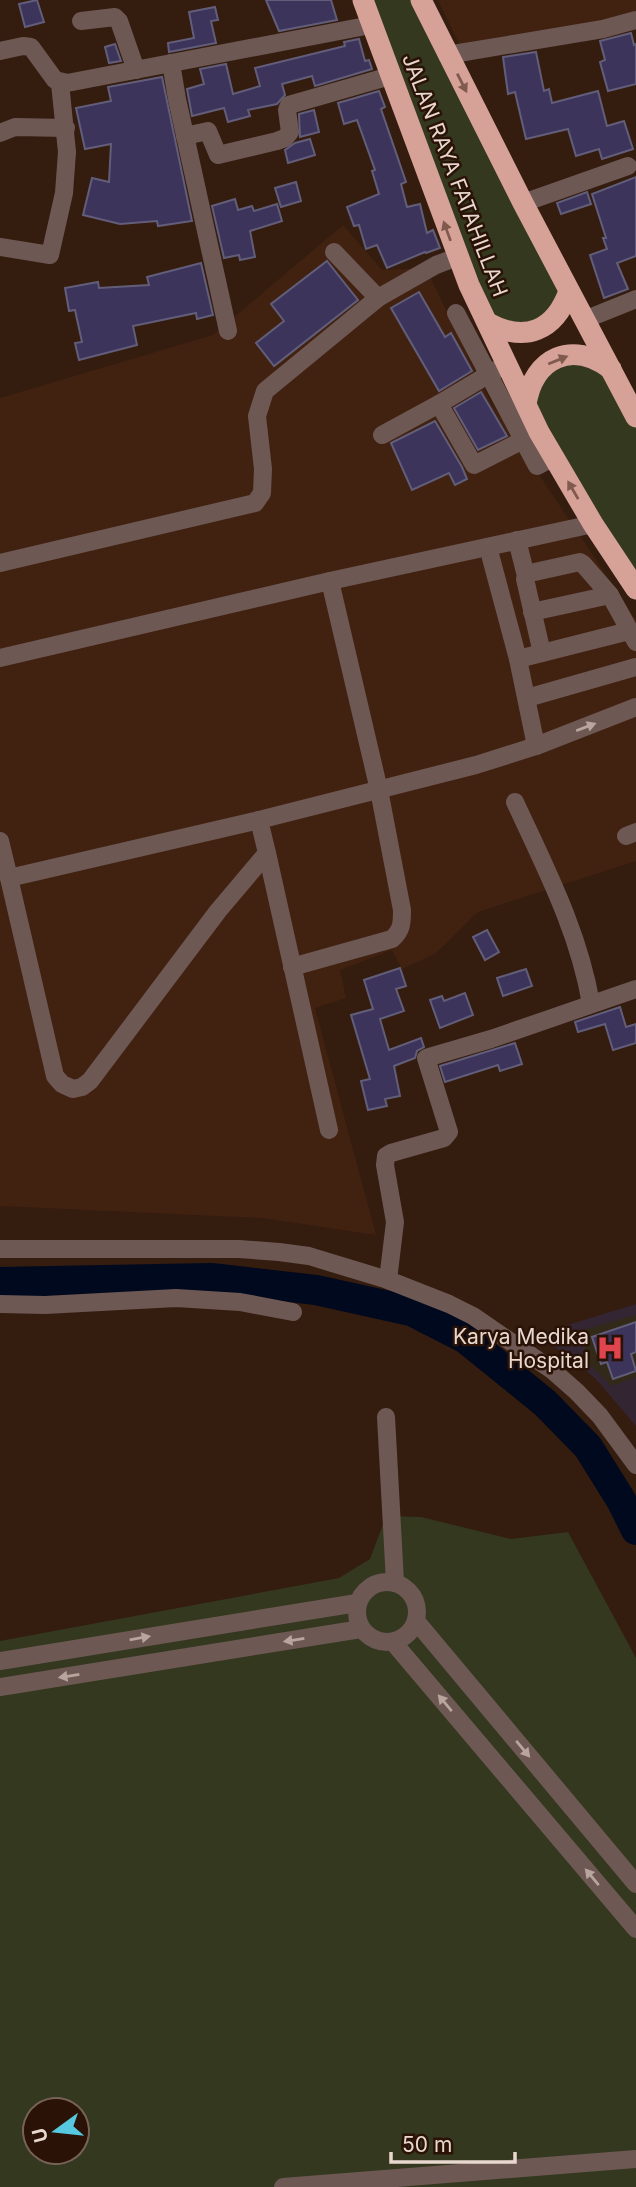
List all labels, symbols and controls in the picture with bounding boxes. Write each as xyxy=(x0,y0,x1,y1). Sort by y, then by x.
street label: JALAN RAYA FATAHILLAH xyxy=(397,50,513,300)
one-way arrow xyxy=(455,74,467,94)
one-way arrow xyxy=(441,220,452,241)
one-way arrow xyxy=(548,354,569,365)
one-way arrow xyxy=(567,480,579,500)
one-way arrow xyxy=(576,721,597,732)
place label: Karya Medika Hospital xyxy=(453,1324,589,1373)
hospital icon: Karya Medika Hospital xyxy=(595,1333,625,1363)
one-way arrow xyxy=(129,1632,151,1643)
one-way arrow xyxy=(283,1635,305,1646)
one-way arrow xyxy=(58,1671,80,1682)
one-way arrow xyxy=(437,1694,453,1712)
one-way arrow xyxy=(515,1740,530,1757)
one-way arrow xyxy=(585,1868,600,1885)
north arrow xyxy=(21,2096,91,2166)
scale bar xyxy=(391,2120,515,2164)
text: U xyxy=(27,2126,53,2145)
text: 50 m xyxy=(402,2132,452,2157)

